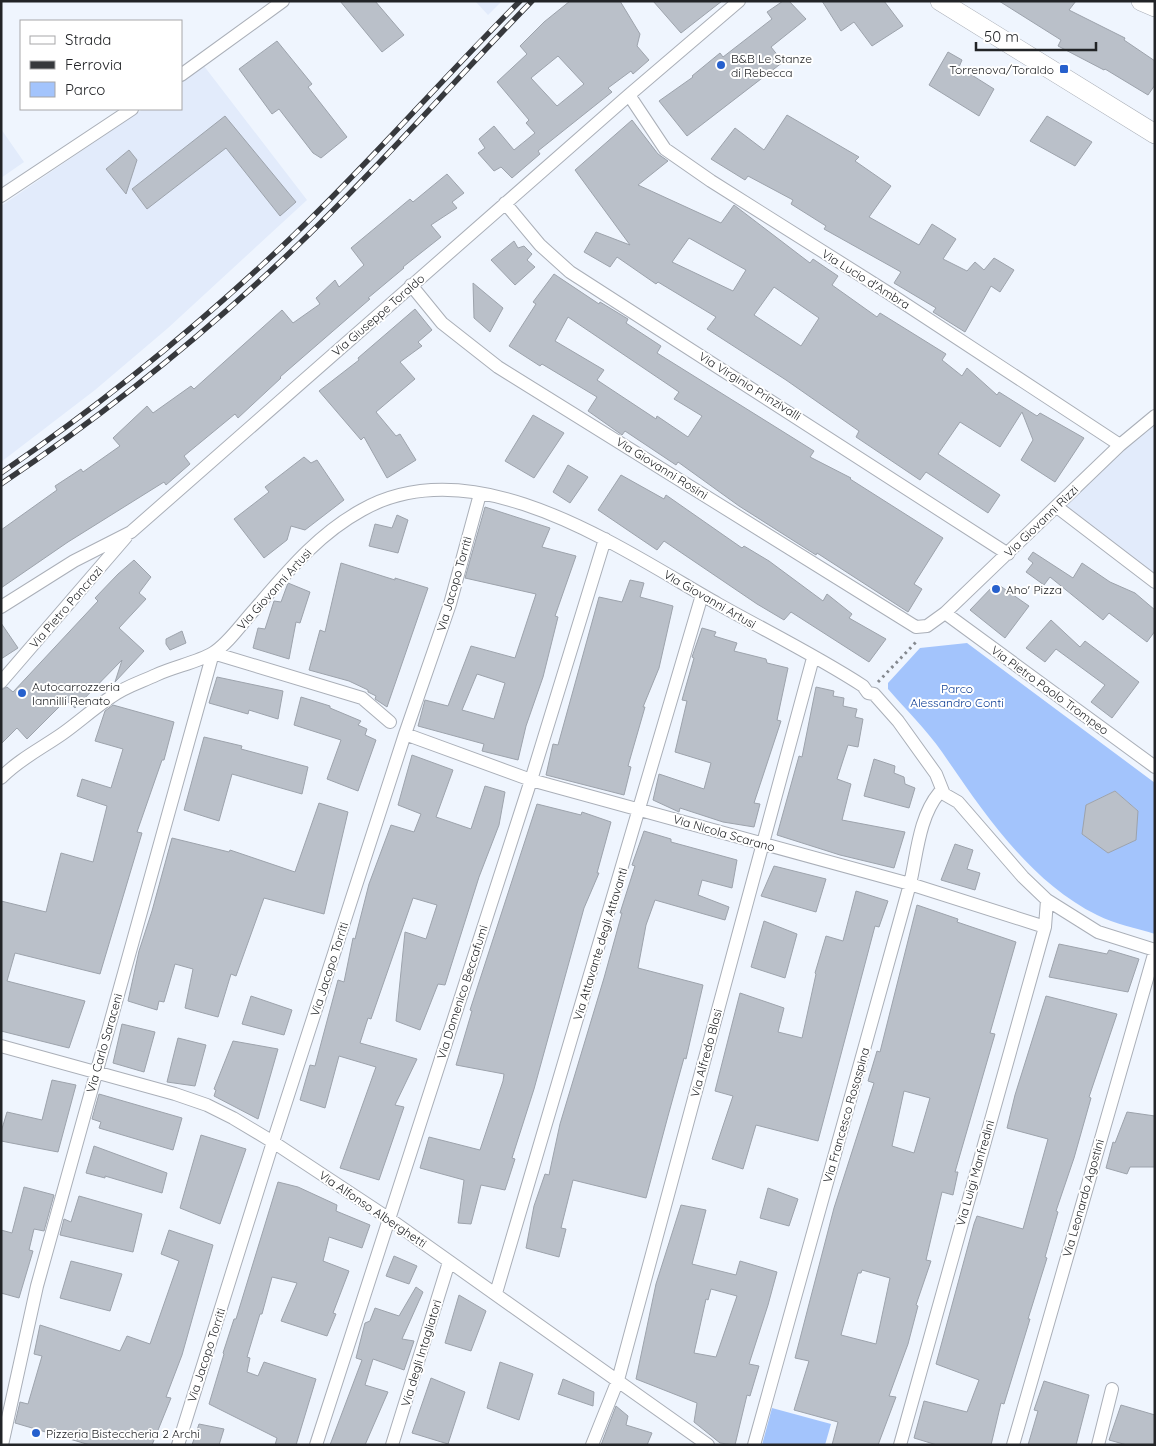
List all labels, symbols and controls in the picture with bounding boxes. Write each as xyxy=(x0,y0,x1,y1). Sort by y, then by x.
legend xyxy=(20,20,182,110)
scale bar xyxy=(976,20,1096,52)
text: 50 m xyxy=(984,27,1019,46)
text: Strada xyxy=(65,30,111,49)
place label: B&B Le Stanze di Rebecca xyxy=(731,51,812,80)
text: Ferrovia xyxy=(65,55,122,74)
marker: B&B Le Stanze di Rebecca xyxy=(715,59,727,71)
place label: Torrenova/Toraldo xyxy=(949,62,1054,77)
marker: Torrenova/Toraldo xyxy=(1058,63,1070,75)
text: Parco xyxy=(65,80,105,99)
street label: Via Lucio d'Ambra xyxy=(819,246,913,312)
street label: Via Giuseppe Toraldo xyxy=(329,271,427,359)
street label: Via Virginio Prinzivalli xyxy=(696,349,804,423)
street label: Via Giovanni Rosini xyxy=(613,434,711,502)
street label: Via Giovanni Rizzi xyxy=(1001,482,1081,560)
street label: Via Jacopo Torriti xyxy=(433,535,475,633)
street label: Via Giovanni Artusi xyxy=(234,545,314,633)
street label: Via Pietro Pancrazi xyxy=(26,563,106,651)
street label: Via Giovanni Artusi xyxy=(661,567,759,631)
place label: Aho' Pizza xyxy=(1006,582,1062,597)
marker: Aho' Pizza xyxy=(990,583,1002,595)
street label: Via Pietro Paolo Trompeo xyxy=(988,642,1112,738)
place label: Autocarrozzeria Iannilli Renato xyxy=(32,679,120,708)
park label: Parco Alessandro Conti xyxy=(910,681,1004,710)
marker: Autocarrozzeria Iannilli Renato xyxy=(16,687,28,699)
street label: Via Nicola Scarano xyxy=(671,811,777,855)
street label: Via Attavante degli Attavanti xyxy=(570,866,630,1022)
street label: Via Jacopo Torriti xyxy=(307,920,351,1018)
street label: Via Domenico Beccafumi xyxy=(433,923,491,1061)
street label: Via Carlo Saraceni xyxy=(83,992,125,1094)
street label: Via Alfredo Blasi xyxy=(687,1007,725,1099)
street label: Via Francesco Rosaspina xyxy=(820,1046,872,1184)
street label: Via Luigi Manfredini xyxy=(953,1118,997,1228)
street label: Via Leonardo Agostini xyxy=(1059,1137,1107,1259)
street label: Via Alfonso Alberghetti xyxy=(316,1167,430,1251)
street label: Via degli Intagliatori xyxy=(398,1298,444,1408)
street label: Via Jacopo Torriti xyxy=(184,1306,228,1404)
place label: Pizzeria Bisteccheria 2 Archi xyxy=(46,1426,200,1441)
marker: Pizzeria Bisteccheria 2 Archi xyxy=(30,1427,42,1439)

